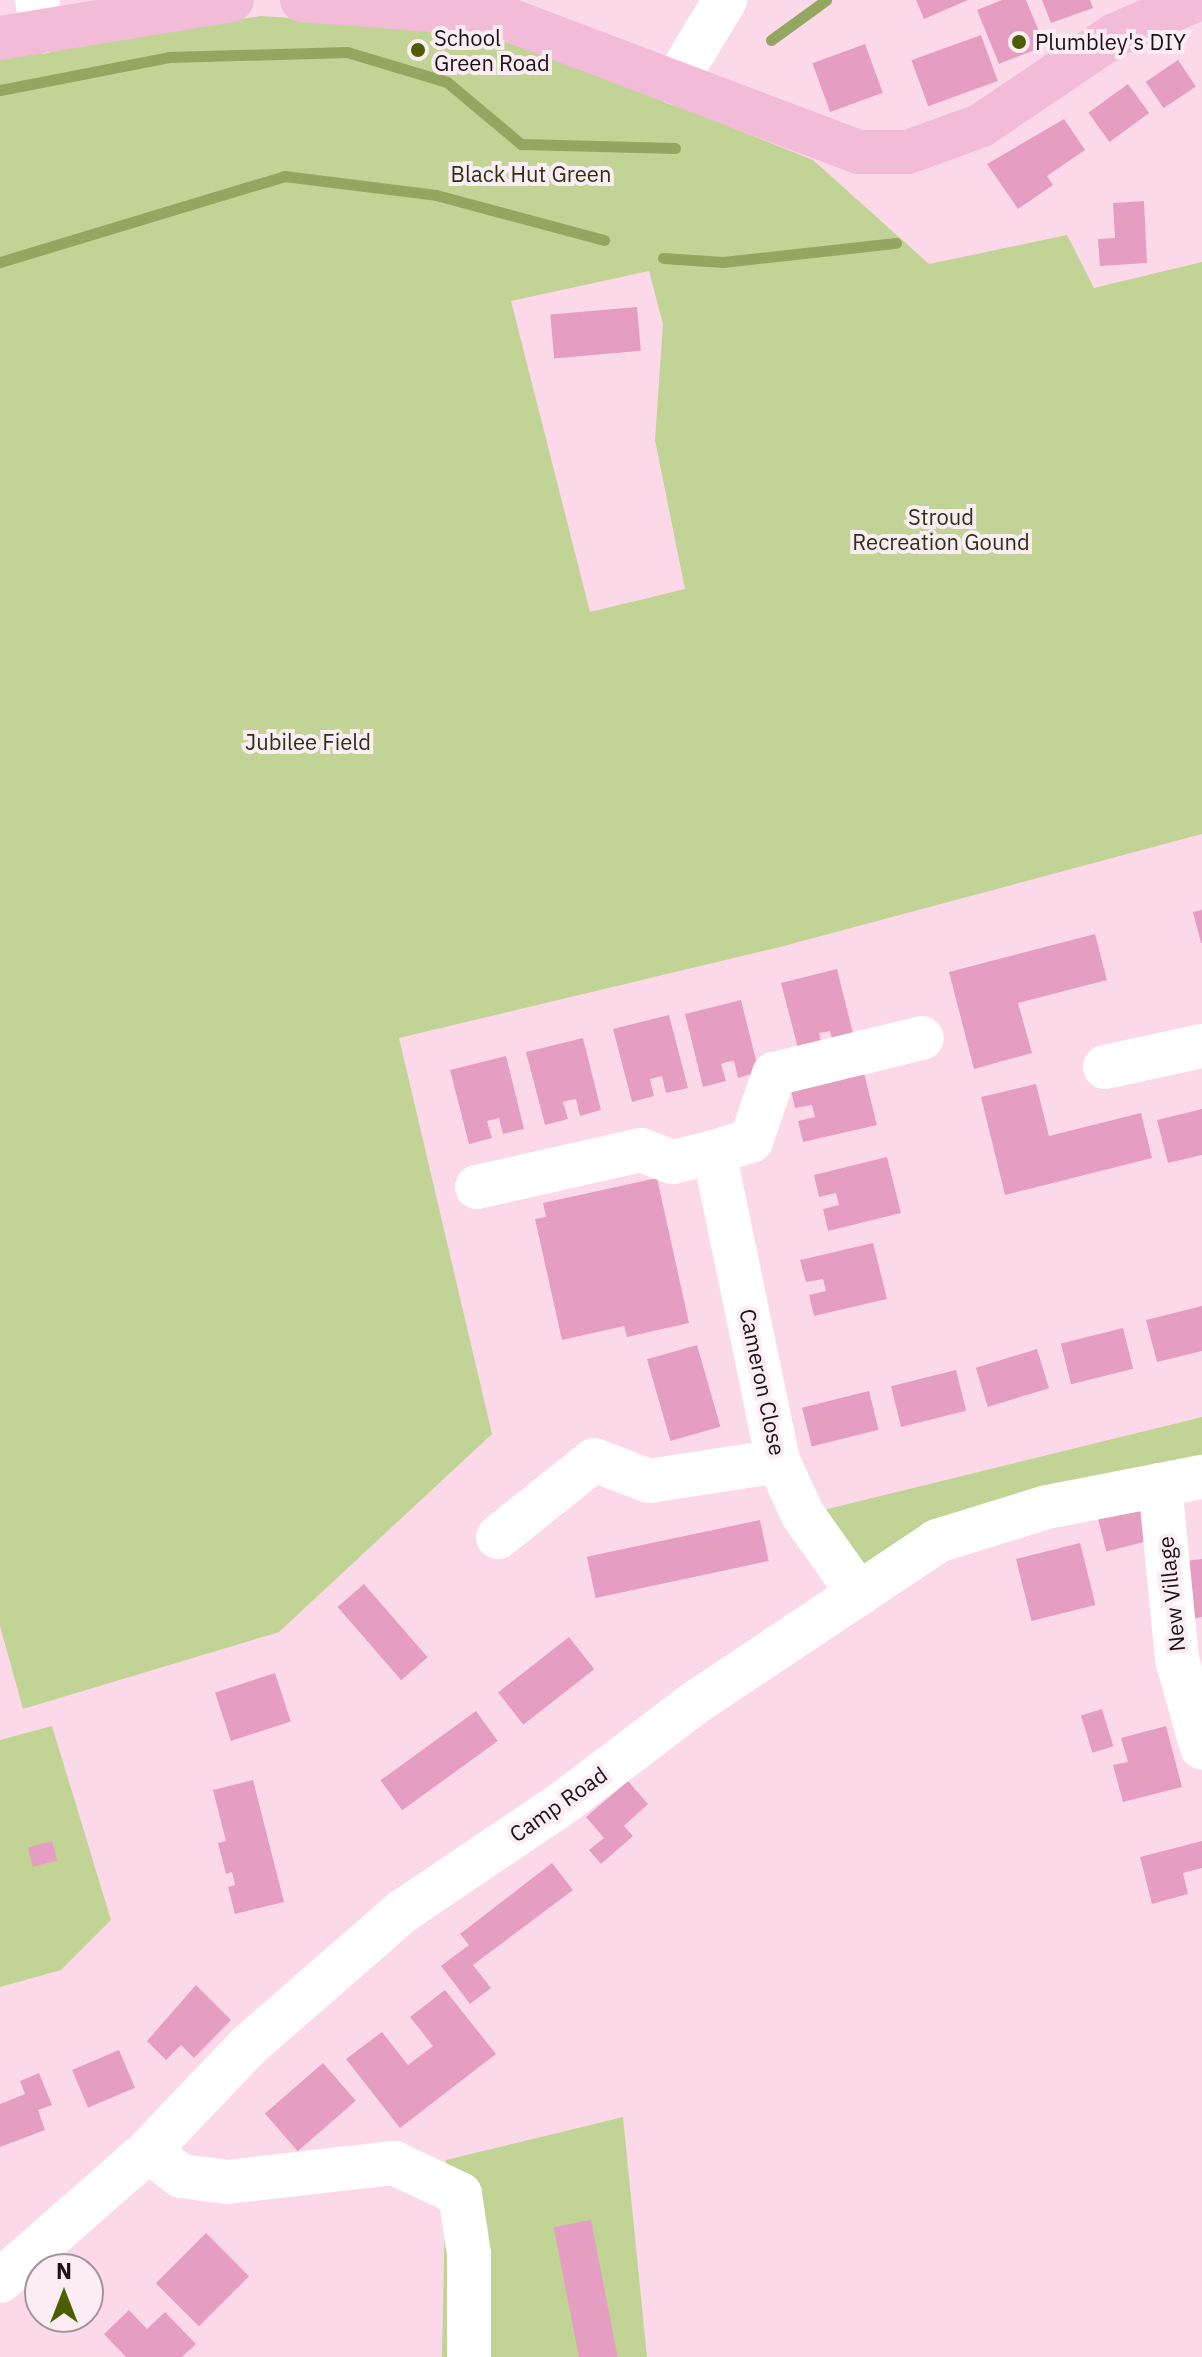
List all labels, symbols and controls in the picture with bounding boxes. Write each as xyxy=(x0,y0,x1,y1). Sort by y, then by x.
place label: School Green Road xyxy=(434,24,550,76)
place label: Plumbley's DIY xyxy=(1035,29,1186,55)
marker: Plumbley's DIY xyxy=(1010,33,1028,51)
marker: School Green Road xyxy=(409,41,427,59)
park label: Black Hut Green xyxy=(451,161,611,187)
park label: Stroud Recreation Gound xyxy=(852,503,1030,554)
park label: Jubilee Field xyxy=(245,729,371,755)
street label: Cameron Close xyxy=(735,1306,791,1458)
street label: New Village xyxy=(1152,1535,1190,1653)
street label: Camp Road xyxy=(504,1761,612,1847)
north arrow xyxy=(24,2253,104,2333)
text: N xyxy=(56,2256,72,2285)

